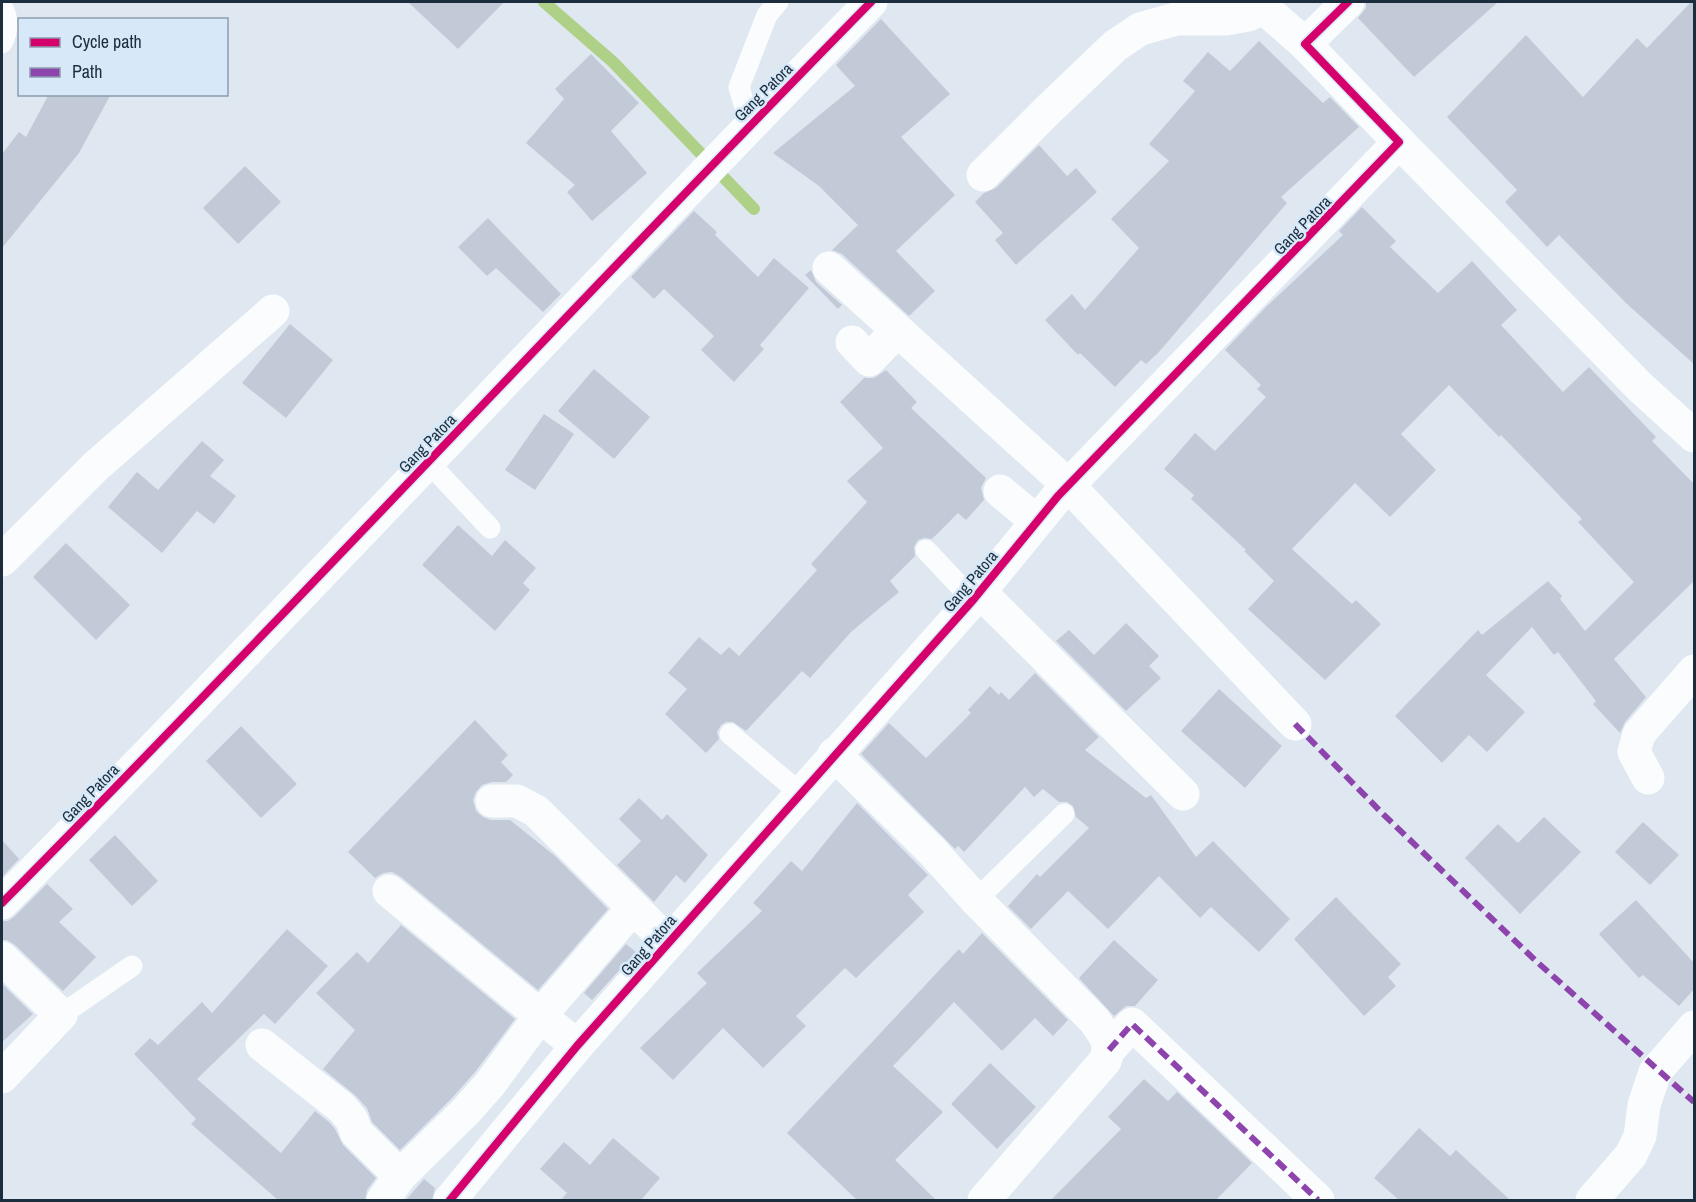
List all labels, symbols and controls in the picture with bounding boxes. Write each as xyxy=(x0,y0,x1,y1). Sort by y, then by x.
legend xyxy=(18,18,228,96)
text: Cycle path xyxy=(72,29,142,54)
street label: Gang Patora xyxy=(729,57,798,126)
text: Path xyxy=(72,59,102,84)
street label: Gang Patora xyxy=(1268,190,1336,259)
street label: Gang Patora xyxy=(393,408,461,477)
street label: Gang Patora xyxy=(938,545,1003,617)
street label: Gang Patora xyxy=(56,758,124,827)
street label: Gang Patora xyxy=(615,909,681,980)

